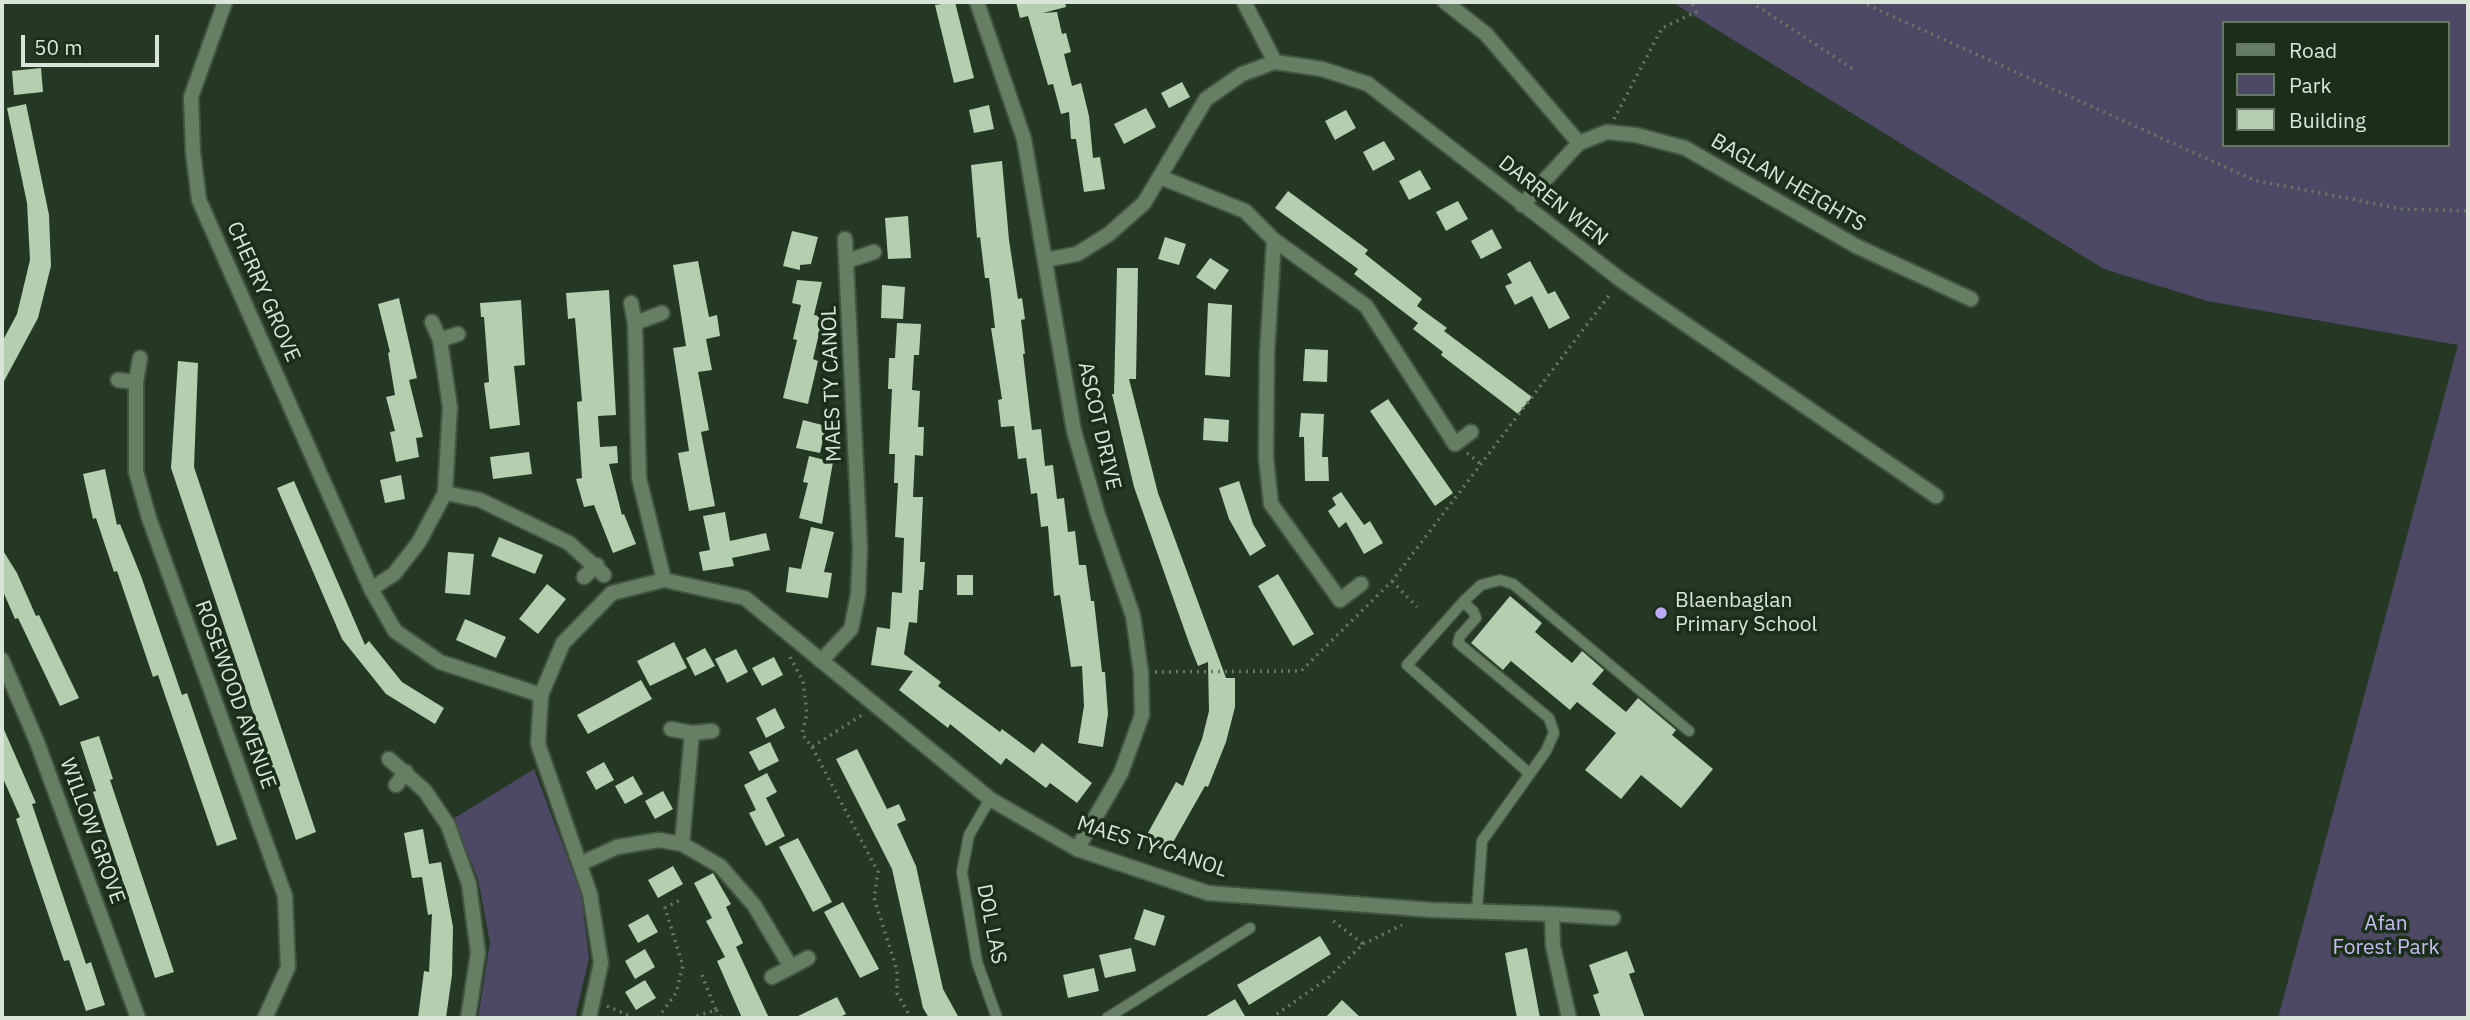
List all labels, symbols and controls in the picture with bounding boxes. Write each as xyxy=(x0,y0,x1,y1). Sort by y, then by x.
scale bar xyxy=(24,21,163,65)
legend xyxy=(2222,21,2449,147)
text: 50 m xyxy=(34,33,83,61)
text: Road xyxy=(2289,36,2337,64)
text: Park xyxy=(2289,71,2332,99)
text: Building xyxy=(2289,106,2366,134)
street label: BAGLAN HEIGHTS xyxy=(1706,129,1870,237)
street label: DARREN WEN xyxy=(1493,150,1613,252)
street label: CHERRY GROVE xyxy=(221,218,305,366)
street label: MAES TY CANOL xyxy=(817,306,847,462)
street label: ASCOT DRIVE xyxy=(1072,359,1126,493)
place label: Blaenbaglan Primary School xyxy=(1675,588,1817,638)
street label: ROSEWOOD AVENUE xyxy=(189,597,281,793)
marker: Blaenbaglan Primary School xyxy=(1653,605,1669,621)
street label: WILLOW GROVE xyxy=(54,755,130,907)
street label: MAES TY CANOL xyxy=(1074,811,1230,883)
street label: DOL LAS xyxy=(971,882,1011,966)
park label: Afan Forest Park xyxy=(2332,911,2440,961)

